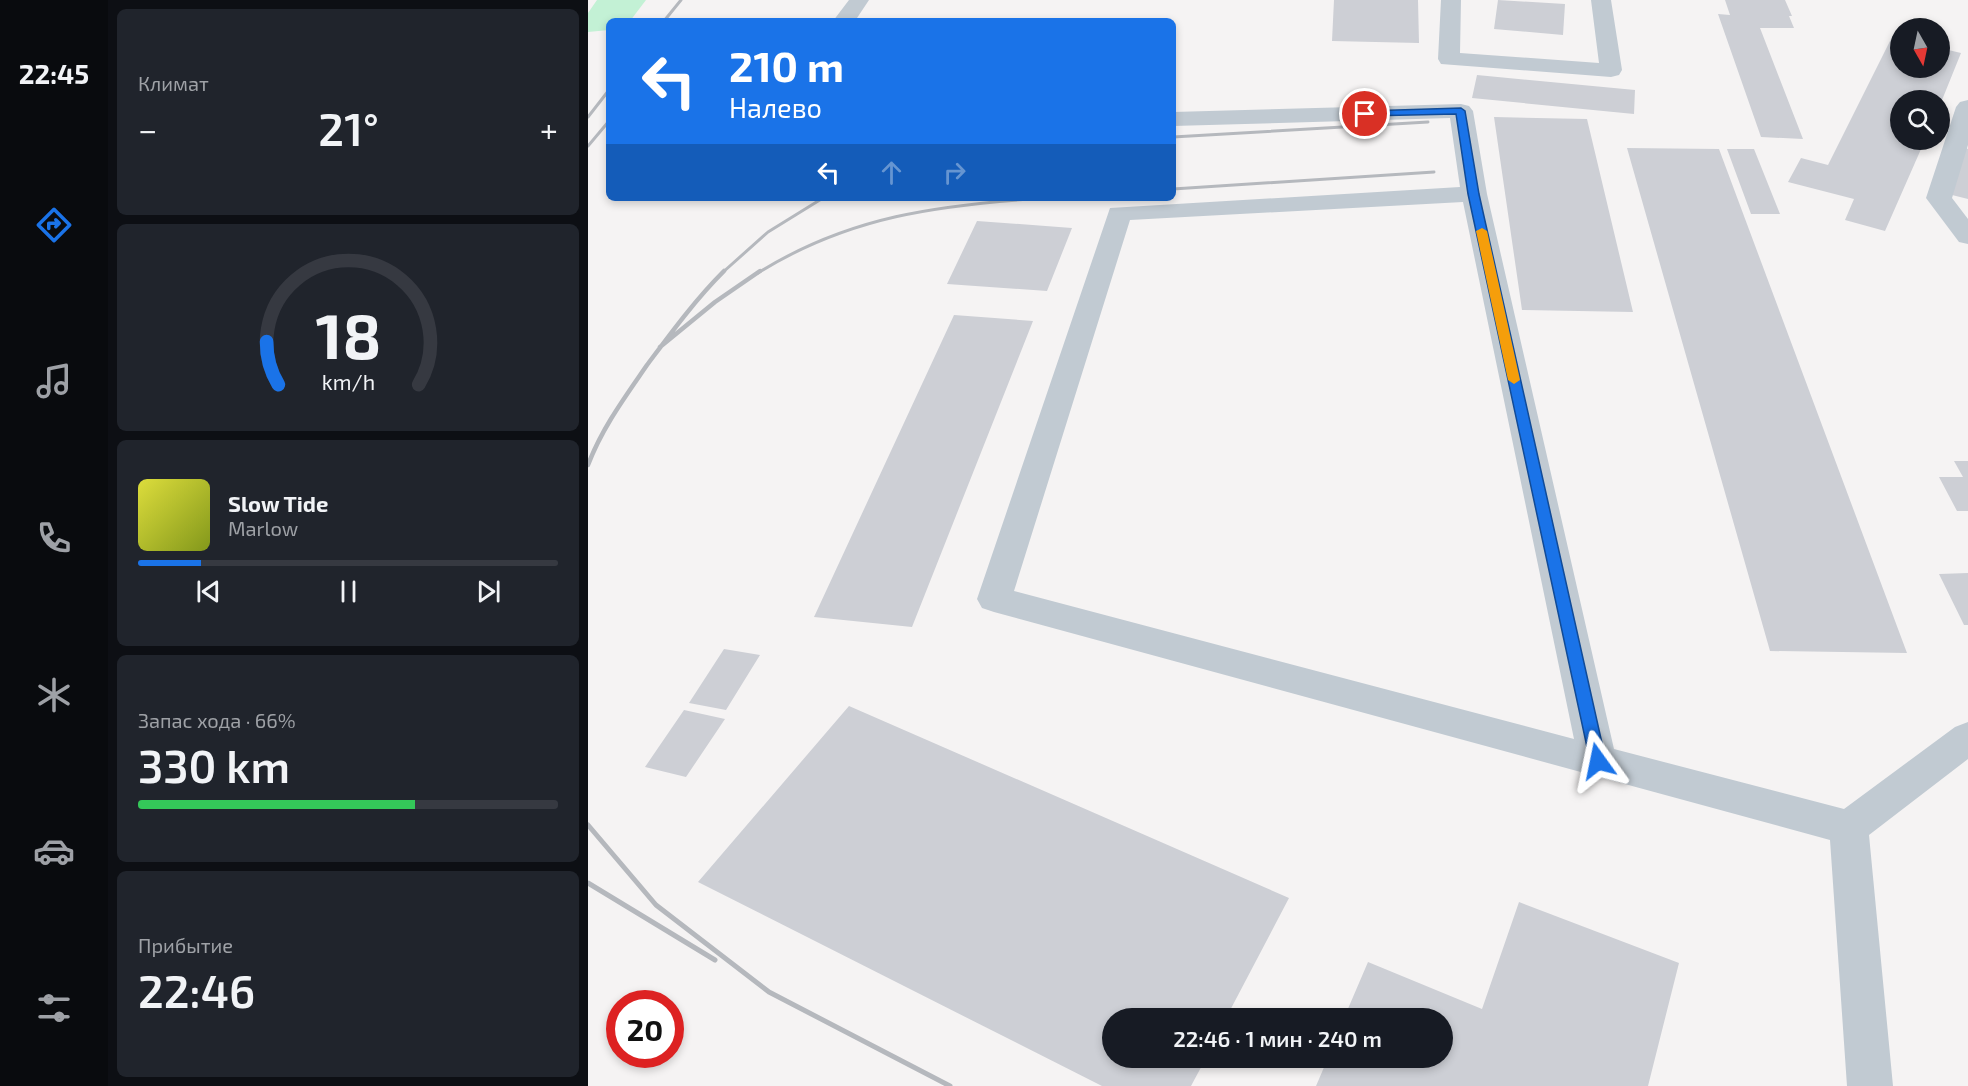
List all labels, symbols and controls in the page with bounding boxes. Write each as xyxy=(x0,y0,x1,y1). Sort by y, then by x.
north arrow xyxy=(1890,18,1950,78)
map controls xyxy=(1890,18,1950,150)
text: 210 m xyxy=(729,40,844,90)
icon: left xyxy=(630,42,708,120)
text: 22:45 xyxy=(19,57,89,89)
text: Климат xyxy=(138,71,209,95)
pin xyxy=(1339,88,1390,139)
button: search xyxy=(1890,90,1950,150)
text: Налево xyxy=(729,91,822,123)
icon: arrive xyxy=(1348,97,1381,130)
text: 21° xyxy=(318,101,379,155)
text: − xyxy=(138,109,157,149)
text: + xyxy=(540,109,558,149)
icon: left xyxy=(812,156,845,189)
icon: ahead xyxy=(875,156,908,189)
icon: right xyxy=(938,156,971,189)
icon: directions xyxy=(33,204,75,246)
text: 18 xyxy=(315,297,381,372)
icon: music xyxy=(33,360,75,402)
text: km/h xyxy=(321,369,375,394)
text: Slow Tide xyxy=(228,490,328,516)
text: Marlow xyxy=(228,516,298,540)
icon: phone xyxy=(33,517,75,559)
icon: previous xyxy=(192,575,225,608)
icon: pause xyxy=(332,575,365,608)
icon: next xyxy=(472,575,505,608)
icon: climate xyxy=(33,674,75,716)
text: Запас хода · 66% xyxy=(138,708,296,732)
position arrow xyxy=(1566,729,1630,793)
text: 330 km xyxy=(138,738,290,792)
icon: car xyxy=(33,830,75,872)
text: Прибытие xyxy=(138,933,233,957)
text: 22:46 xyxy=(138,963,255,1017)
icon: filters xyxy=(33,987,75,1029)
speed limit sign: 20 xyxy=(606,990,684,1068)
text: 22:46 · 1 мин · 240 m xyxy=(1173,1025,1382,1051)

